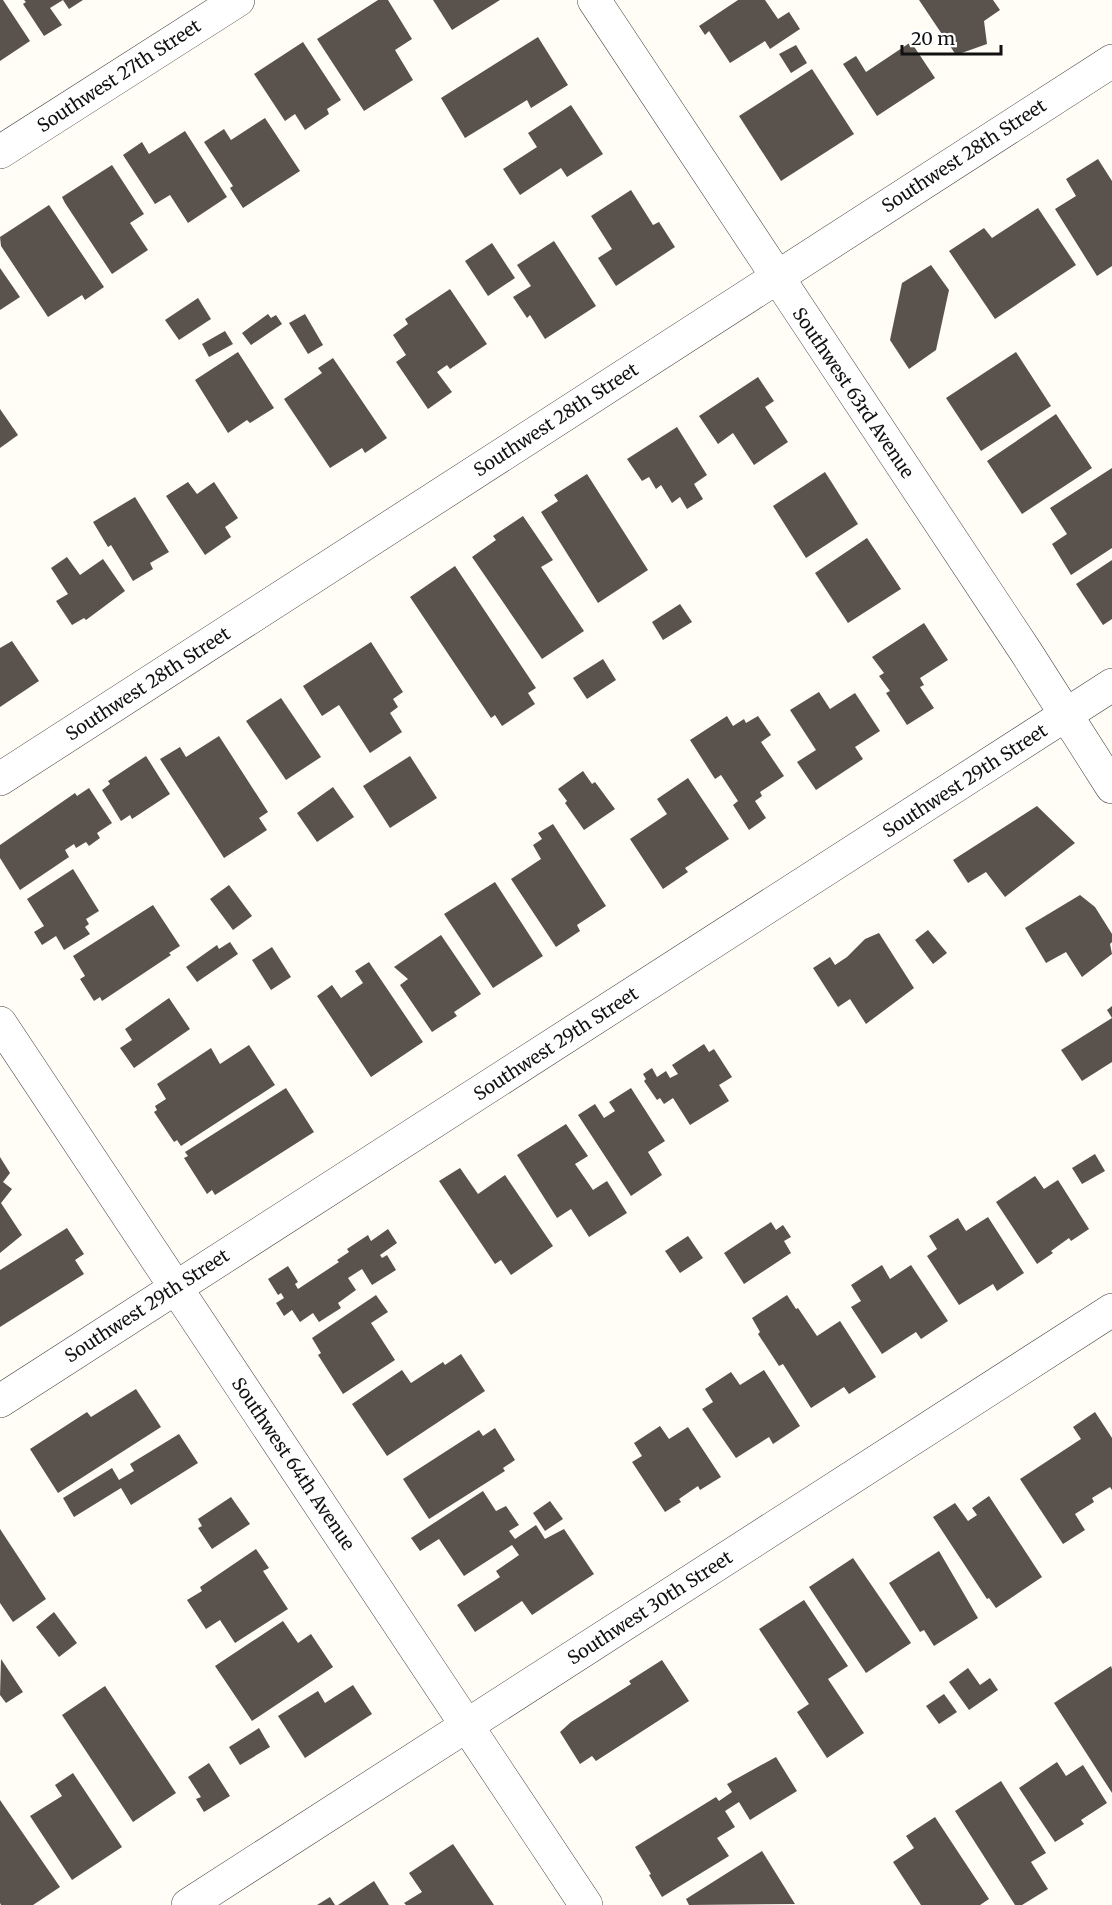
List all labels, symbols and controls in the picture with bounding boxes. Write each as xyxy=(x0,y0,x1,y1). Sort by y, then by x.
street label: Southwest 27th Street xyxy=(33,14,205,137)
scale bar xyxy=(902,18,1001,56)
text: 20 m xyxy=(911,27,955,50)
street label: Southwest 28th Street xyxy=(877,94,1050,217)
street label: Southwest 63rd Avenue xyxy=(788,303,919,483)
street label: Southwest 28th Street xyxy=(469,358,642,481)
street label: Southwest 28th Street xyxy=(61,622,234,745)
street label: Southwest 29th Street xyxy=(878,719,1051,842)
street label: Southwest 29th Street xyxy=(469,982,642,1105)
street label: Southwest 29th Street xyxy=(60,1244,233,1367)
street label: Southwest 64th Avenue xyxy=(227,1373,360,1555)
street label: Southwest 30th Street xyxy=(563,1546,737,1670)

